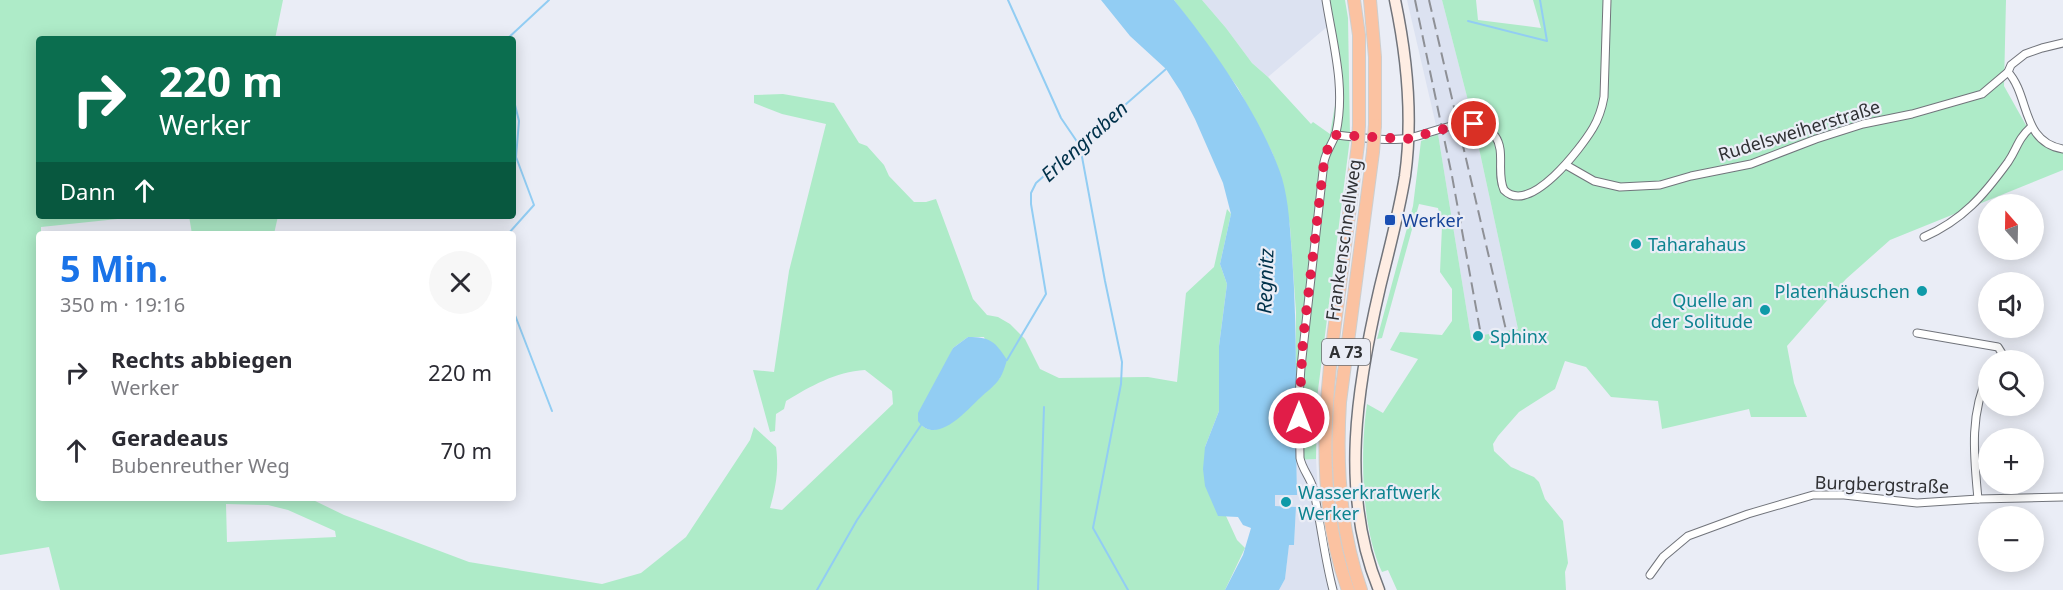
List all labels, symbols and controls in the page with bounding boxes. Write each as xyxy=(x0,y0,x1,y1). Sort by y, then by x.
text: 220 m xyxy=(159,52,283,109)
icon: right xyxy=(60,60,138,138)
street label: Rudelsweiherstraße xyxy=(1715,94,1883,166)
water label: Erlengraben xyxy=(1035,95,1133,187)
pin xyxy=(1448,98,1499,149)
text: Werker xyxy=(159,106,251,143)
icon: arrive xyxy=(1457,107,1490,140)
street label: Frankenschnellweg xyxy=(1320,158,1366,322)
icon: ahead xyxy=(128,174,161,207)
text: Dann xyxy=(60,176,116,206)
north arrow xyxy=(1978,194,2044,260)
map controls xyxy=(1978,194,2044,572)
place label: Werker xyxy=(1402,208,1464,232)
marker: Werker xyxy=(1383,213,1397,227)
place label: Taharahaus xyxy=(1648,232,1746,256)
marker: Taharahaus xyxy=(1629,237,1643,251)
text: 5 Min. xyxy=(60,244,168,293)
water label: Regnitz xyxy=(1250,248,1280,314)
button: close xyxy=(429,251,492,314)
button: sound xyxy=(1978,272,2044,338)
place label: Platenhäuschen xyxy=(1775,279,1910,303)
marker: Platenhäuschen xyxy=(1915,284,1929,298)
place label: Quelle an der Solitude xyxy=(1651,288,1753,333)
text: 350 m · 19:16 xyxy=(60,291,185,318)
marker: Quelle an der Solitude xyxy=(1758,303,1772,317)
place label: Sphinx xyxy=(1490,324,1548,348)
marker: Sphinx xyxy=(1471,329,1485,343)
road number: A 73 xyxy=(1322,339,1370,365)
text: Rechts abbiegen xyxy=(111,344,293,374)
button: search xyxy=(1978,350,2044,416)
icon: right xyxy=(60,356,93,389)
text: 220 m xyxy=(428,357,492,387)
text: Werker xyxy=(111,374,179,401)
position arrow xyxy=(1267,386,1331,450)
text: Geradeaus xyxy=(111,422,228,452)
button: + xyxy=(1978,428,2044,494)
icon: ahead xyxy=(60,434,93,467)
text: 70 m xyxy=(441,435,492,465)
text: Bubenreuther Weg xyxy=(111,452,290,479)
street label: Burgbergstraße xyxy=(1814,470,1950,498)
place label: Wasserkraftwerk Werker xyxy=(1298,480,1441,525)
marker: Wasserkraftwerk Werker xyxy=(1279,495,1293,509)
button: − xyxy=(1978,506,2044,572)

